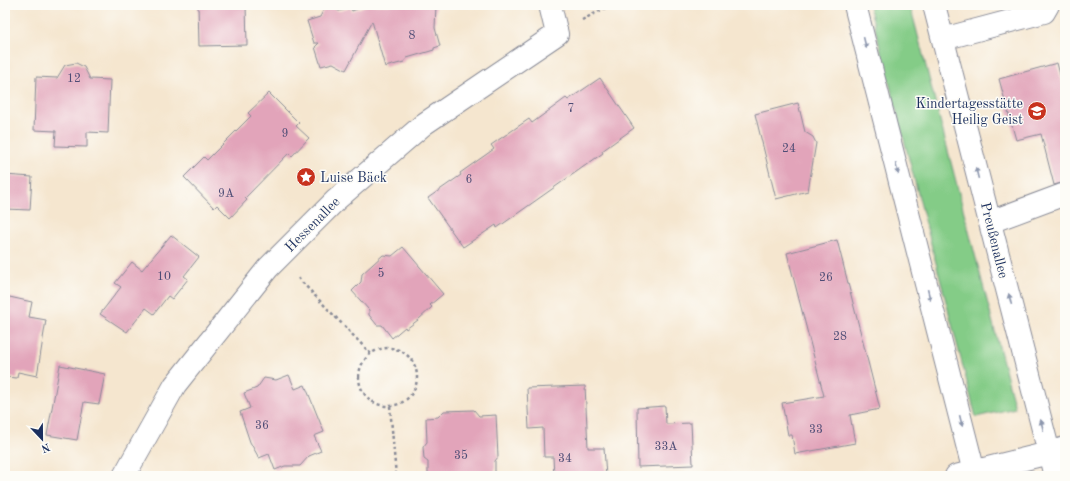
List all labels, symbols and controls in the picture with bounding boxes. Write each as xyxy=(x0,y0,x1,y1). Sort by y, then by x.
house number: 8 xyxy=(409,30,416,42)
one-way arrow xyxy=(862,37,868,49)
house number: 12 xyxy=(67,73,81,85)
place label: Kindertagesstätte Heilig Geist xyxy=(916,97,1023,127)
school or university icon: Kindertagesstätte Heilig Geist xyxy=(1026,100,1048,122)
house number: 7 xyxy=(568,103,574,115)
house number: 9 xyxy=(282,128,288,140)
house number: 24 xyxy=(782,143,796,155)
one-way arrow xyxy=(894,163,900,175)
place icon: Luise Bäck xyxy=(295,166,317,188)
one-way arrow xyxy=(974,167,980,179)
place label: Luise Bäck xyxy=(320,171,387,185)
house number: 6 xyxy=(466,174,473,186)
house number: 9A xyxy=(218,188,234,200)
street label: Hessenallee xyxy=(283,195,343,255)
street label: Preußenallee xyxy=(978,201,1010,280)
house number: 5 xyxy=(378,267,385,280)
house number: 10 xyxy=(157,271,171,283)
house number: 26 xyxy=(819,272,833,284)
one-way arrow xyxy=(926,289,932,301)
one-way arrow xyxy=(1006,292,1012,305)
house number: 28 xyxy=(833,331,847,343)
one-way arrow xyxy=(958,415,964,427)
one-way arrow xyxy=(1038,418,1044,431)
north arrow xyxy=(22,419,62,459)
house number: 36 xyxy=(255,420,269,432)
house number: 33 xyxy=(809,424,823,436)
text: N xyxy=(39,440,51,454)
house number: 33A xyxy=(654,441,678,453)
house number: 35 xyxy=(454,449,468,462)
house number: 34 xyxy=(558,453,572,465)

